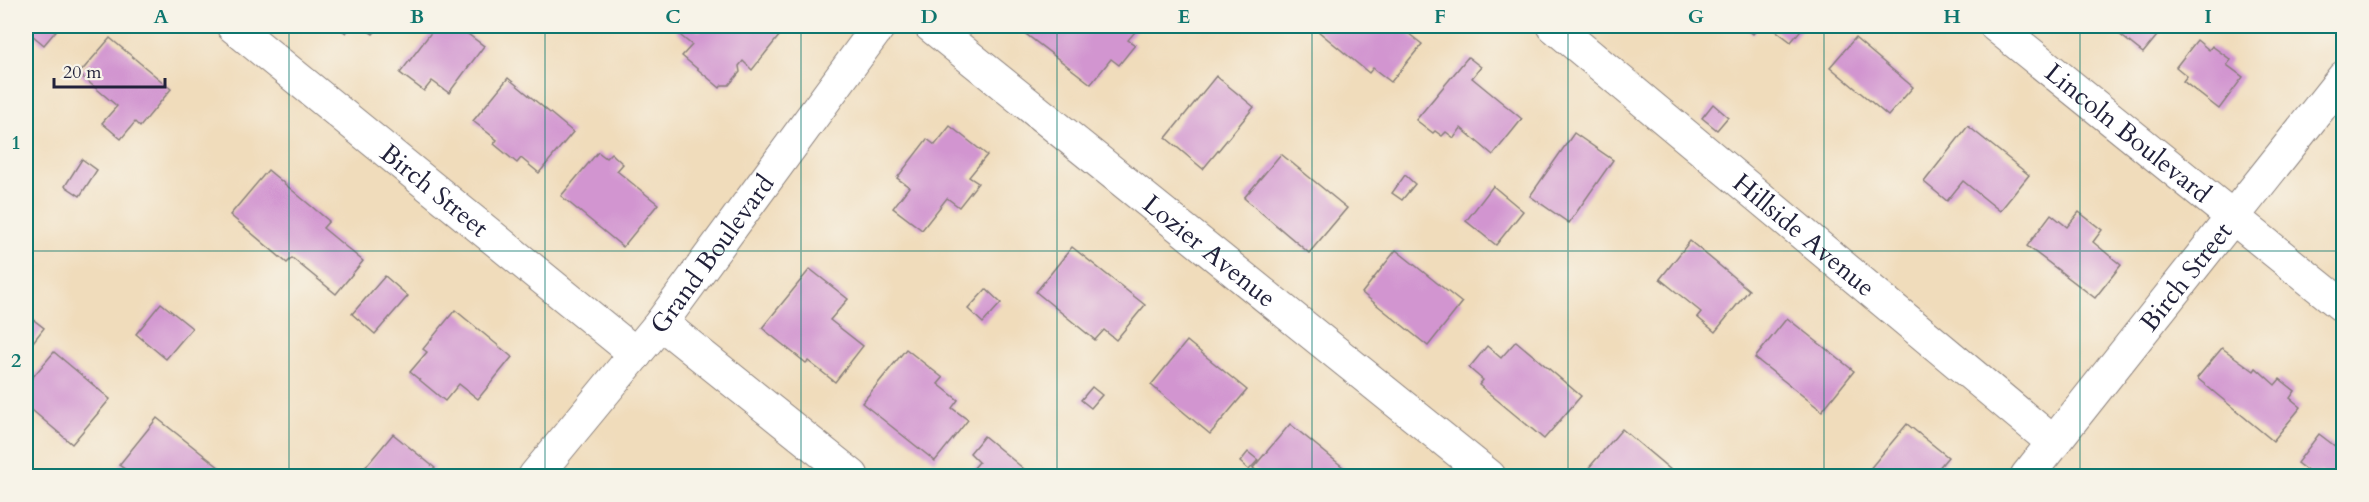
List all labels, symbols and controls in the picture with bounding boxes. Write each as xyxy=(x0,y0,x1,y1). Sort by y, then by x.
text: A xyxy=(153,3,169,30)
text: B xyxy=(410,3,424,30)
text: C xyxy=(665,3,681,30)
text: D xyxy=(920,3,938,30)
text: E xyxy=(1178,3,1190,30)
text: F xyxy=(1434,3,1446,30)
text: G xyxy=(1688,3,1704,30)
text: H xyxy=(1943,3,1961,30)
text: I xyxy=(2204,3,2212,30)
scale bar xyxy=(54,51,165,89)
street label: Lincoln Boulevard xyxy=(2037,55,2219,211)
text: 20 m xyxy=(63,60,102,85)
text: 1 xyxy=(11,129,21,156)
street label: Birch Street xyxy=(373,136,496,245)
street label: Hillside Avenue xyxy=(1726,166,1883,305)
street label: Grand Boulevard xyxy=(642,167,782,341)
street label: Lozier Avenue xyxy=(1136,187,1283,315)
street label: Birch Street xyxy=(2132,215,2240,338)
text: 2 xyxy=(11,347,21,374)

